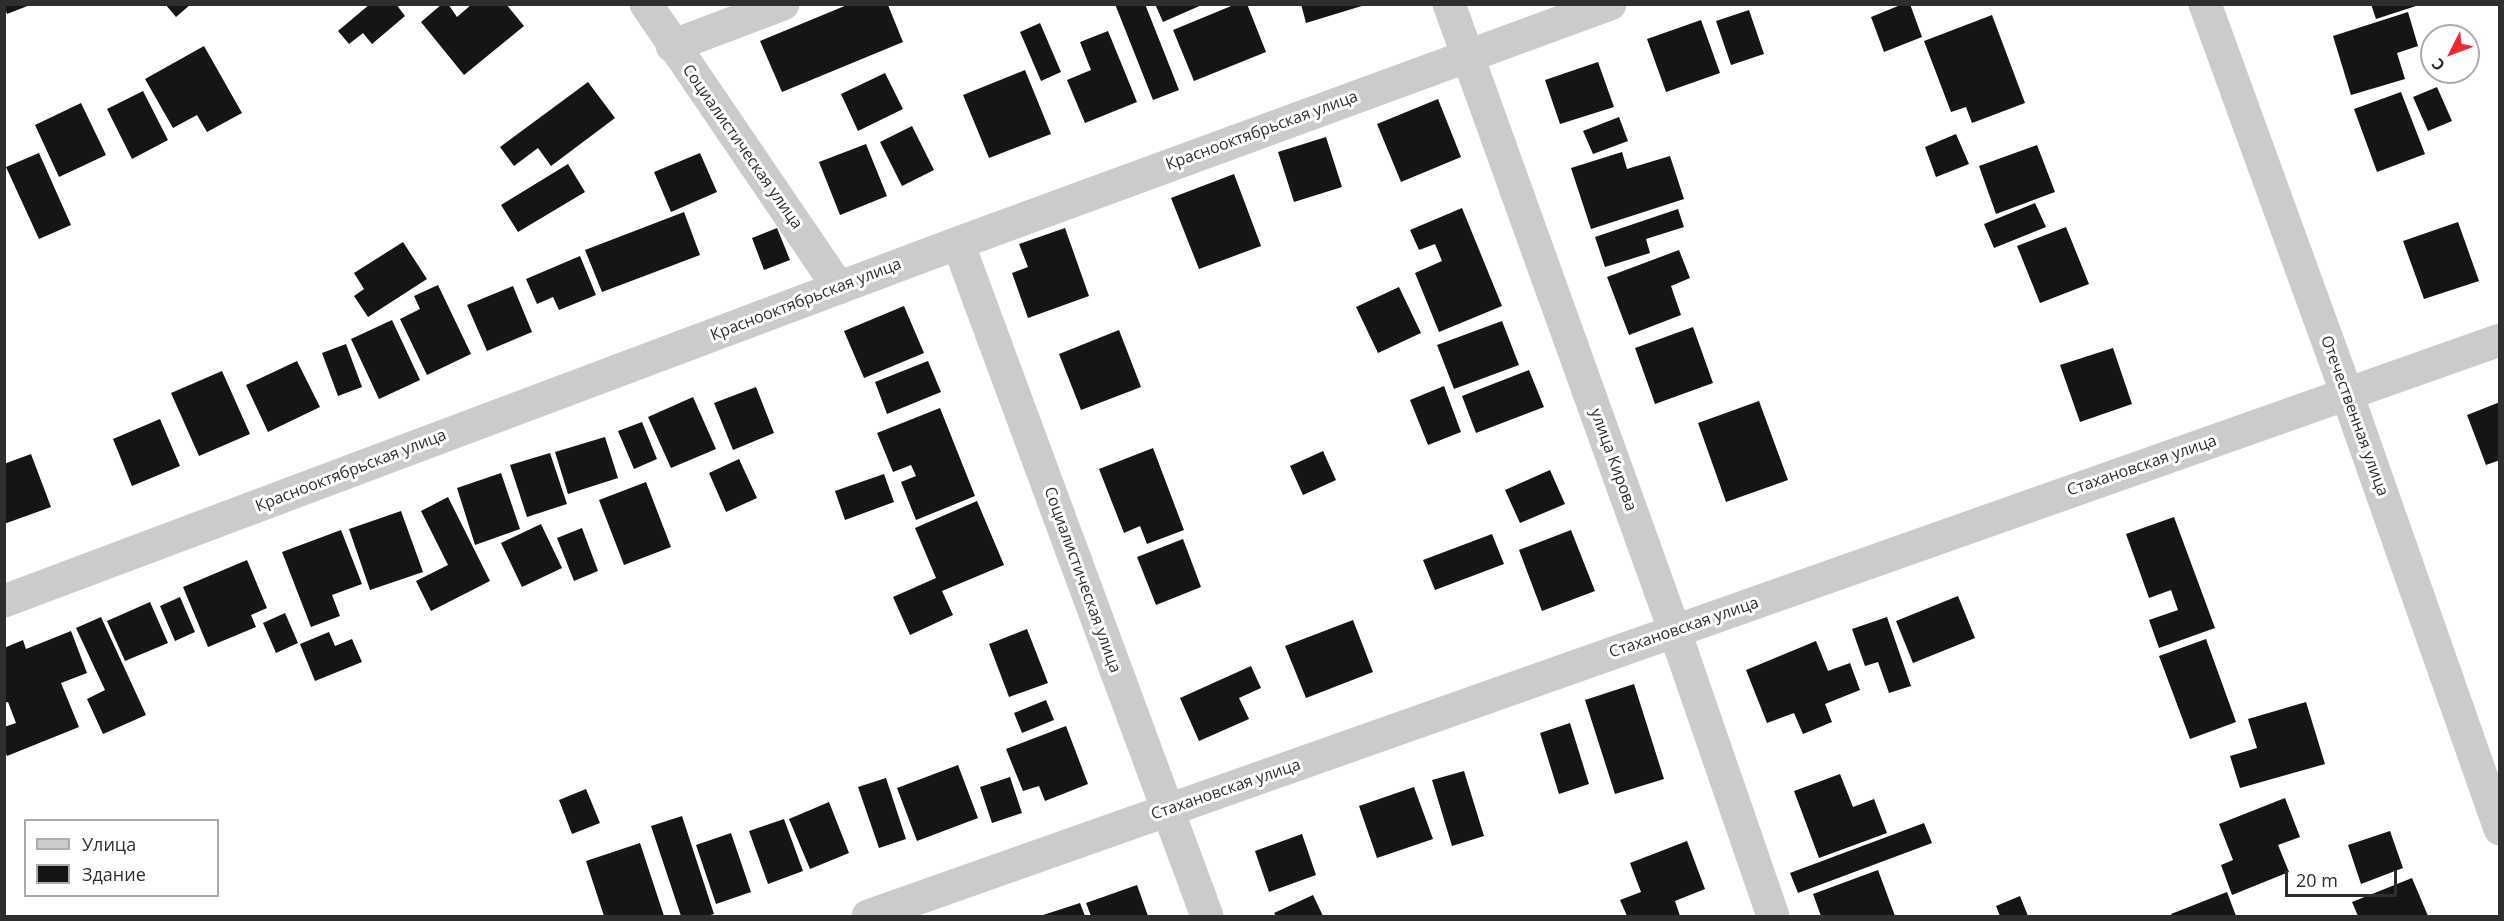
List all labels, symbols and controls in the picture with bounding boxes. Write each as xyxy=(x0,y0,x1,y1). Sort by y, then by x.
north arrow xyxy=(2420,24,2480,84)
text: С xyxy=(2427,54,2450,76)
street label: Социалистическая улица xyxy=(678,61,806,233)
street label: Краснооктябрьская улица xyxy=(1163,87,1361,175)
street label: Краснооктябрьская улица xyxy=(708,255,904,345)
street label: Отечественная улица xyxy=(2316,333,2392,499)
street label: улица Кирова xyxy=(1586,406,1640,514)
street label: Краснооктябрьская улица xyxy=(253,426,449,516)
street label: Стахановская улица xyxy=(2065,431,2219,501)
street label: Социалистическая улица xyxy=(1039,485,1125,675)
street label: Стахановская улица xyxy=(1607,593,1761,663)
street label: Стахановская улица xyxy=(1149,755,1303,825)
legend xyxy=(24,819,219,897)
text: Улица xyxy=(82,832,136,856)
scale bar xyxy=(2288,858,2400,896)
text: Здание xyxy=(82,862,146,886)
text: 20 m xyxy=(2296,868,2338,892)

